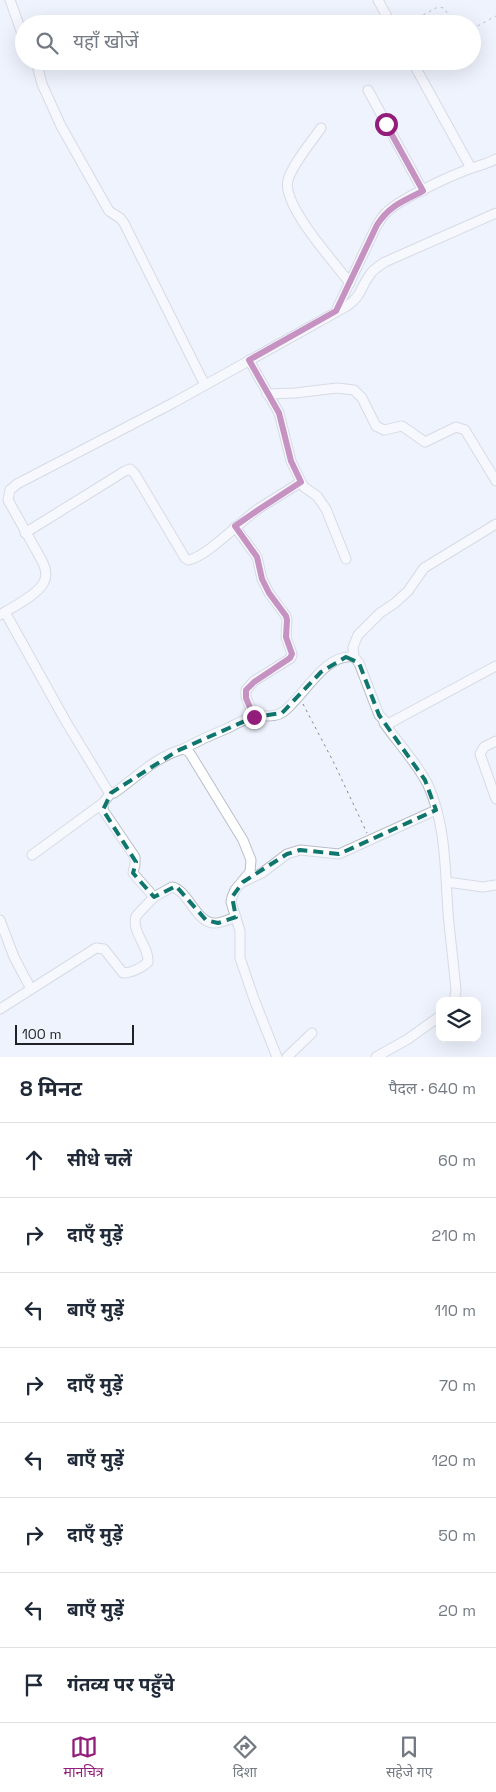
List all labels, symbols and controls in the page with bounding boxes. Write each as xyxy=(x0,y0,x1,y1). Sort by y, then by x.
search box xyxy=(15,15,481,70)
icon: search xyxy=(33,29,61,57)
text: यहाँ खोजें xyxy=(73,29,138,54)
route start xyxy=(375,113,398,136)
route end xyxy=(243,706,266,729)
map controls xyxy=(436,997,481,1042)
button: layers xyxy=(436,997,481,1042)
scale bar xyxy=(15,1022,134,1045)
text: 100 m xyxy=(22,1025,61,1043)
text: 8 मिनट xyxy=(20,1075,82,1102)
text: पैदल · 640 m xyxy=(388,1078,476,1099)
icon: ahead xyxy=(20,1146,48,1174)
text: सीधे चलें xyxy=(67,1147,132,1172)
text: 60 m xyxy=(438,1150,476,1171)
icon: right xyxy=(20,1221,48,1249)
text: दाएँ मुड़ें xyxy=(67,1222,123,1247)
text: 210 m xyxy=(432,1225,476,1246)
icon: left xyxy=(20,1296,48,1324)
text: बाएँ मुड़ें xyxy=(67,1297,124,1322)
text: 110 m xyxy=(434,1300,476,1321)
icon: right xyxy=(20,1371,48,1399)
text: दाएँ मुड़ें xyxy=(67,1372,123,1397)
text: 70 m xyxy=(439,1375,476,1396)
icon: left xyxy=(20,1446,48,1474)
text: बाएँ मुड़ें xyxy=(67,1447,124,1472)
text: 120 m xyxy=(432,1450,476,1471)
icon: right xyxy=(20,1521,48,1549)
text: दाएँ मुड़ें xyxy=(67,1522,123,1547)
text: 50 m xyxy=(438,1525,476,1546)
icon: left xyxy=(20,1596,48,1624)
text: बाएँ मुड़ें xyxy=(67,1597,124,1622)
text: 20 m xyxy=(438,1600,476,1621)
icon: arrive xyxy=(20,1671,48,1699)
text: गंतव्य पर पहुँचे xyxy=(67,1672,174,1697)
tab: मानचित्र xyxy=(64,1733,104,1783)
tab: दिशा xyxy=(231,1733,259,1783)
tab: सहेजे गए xyxy=(386,1733,432,1783)

